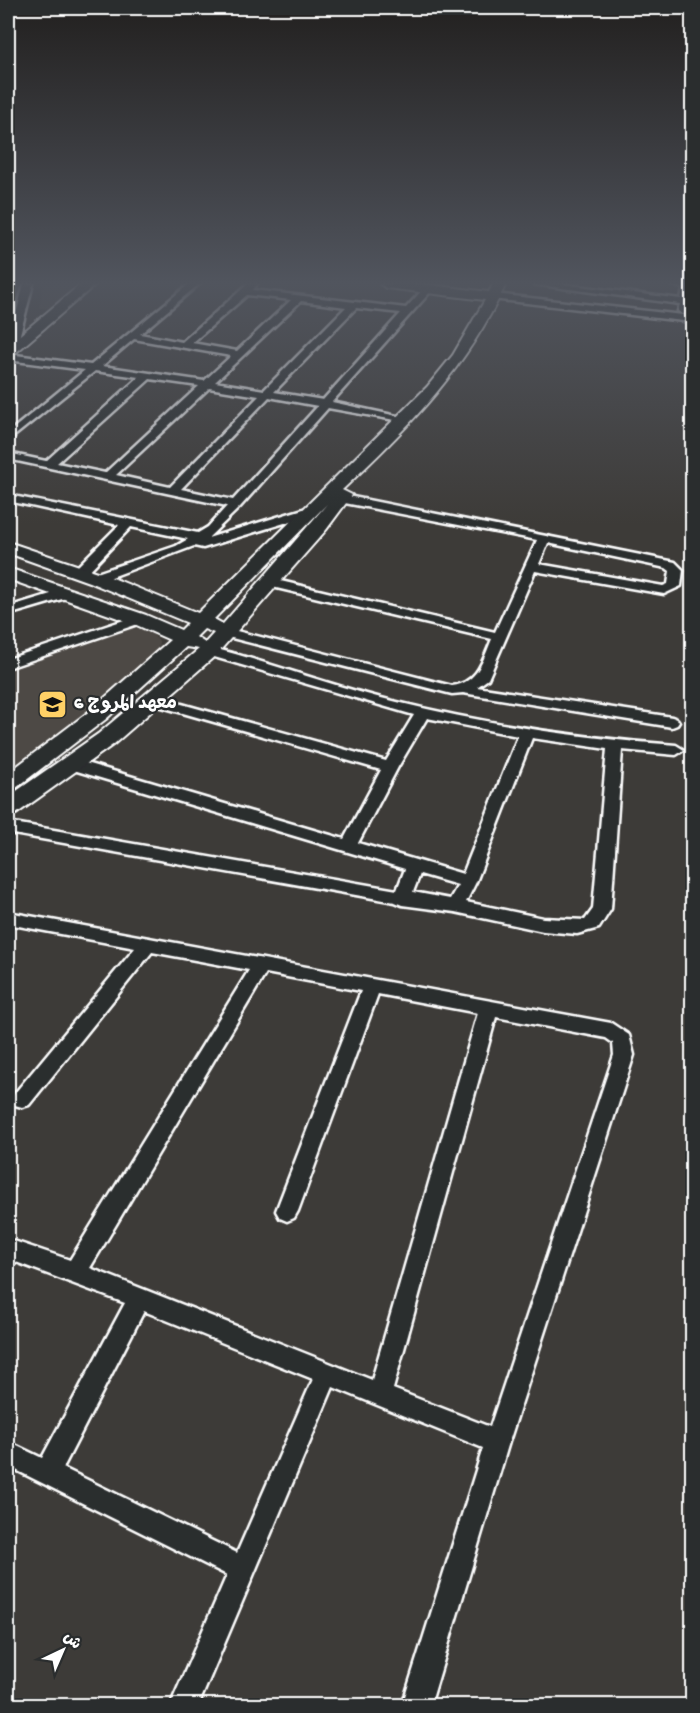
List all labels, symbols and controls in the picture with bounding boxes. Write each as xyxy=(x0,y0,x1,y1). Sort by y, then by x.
school or university icon: معهد المروج 6 xyxy=(37,688,69,720)
place label: معهد المروج 6 xyxy=(74,694,177,715)
north arrow xyxy=(33,1620,93,1680)
text: ش xyxy=(58,1629,84,1655)

